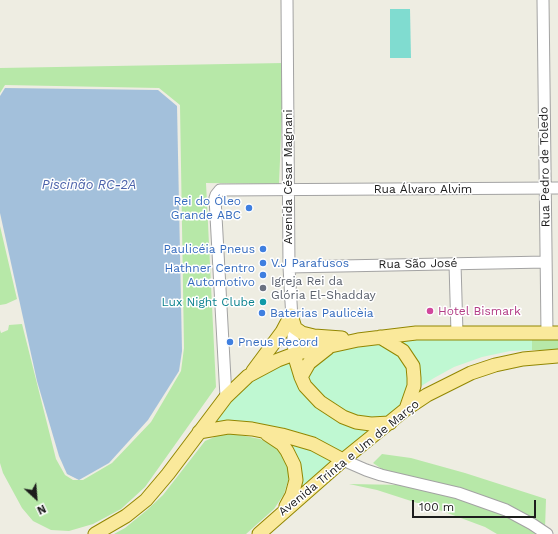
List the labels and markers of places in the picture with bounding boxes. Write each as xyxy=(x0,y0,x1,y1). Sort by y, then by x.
place label: Rei do Óleo Grande ABC xyxy=(171,194,241,222)
marker: Rei do Óleo Grande ABC xyxy=(244,203,254,213)
place label: Paulicéia Pneus xyxy=(164,242,255,256)
marker: Paulicéia Pneus xyxy=(258,244,268,254)
place label: V.J Parafusos xyxy=(271,256,349,270)
marker: V.J Parafusos xyxy=(258,258,268,268)
place label: Hathner Centro Automotivo xyxy=(164,261,255,289)
marker: Hathner Centro Automotivo xyxy=(258,270,268,280)
place label: Igreja Rei da Glória El-Shadday xyxy=(271,274,376,302)
marker: Igreja Rei da Glória El-Shadday xyxy=(258,283,268,293)
place label: Lux Night Clube xyxy=(161,295,255,309)
marker: Lux Night Clube xyxy=(258,297,268,307)
place label: Hotel Bismark xyxy=(438,304,521,318)
place label: Baterias Paulicèia xyxy=(270,306,374,320)
marker: Hotel Bismark xyxy=(425,306,435,316)
marker: Baterias Paulicèia xyxy=(257,308,267,318)
place label: Pneus Record xyxy=(238,335,318,349)
marker: Pneus Record xyxy=(225,337,235,347)

